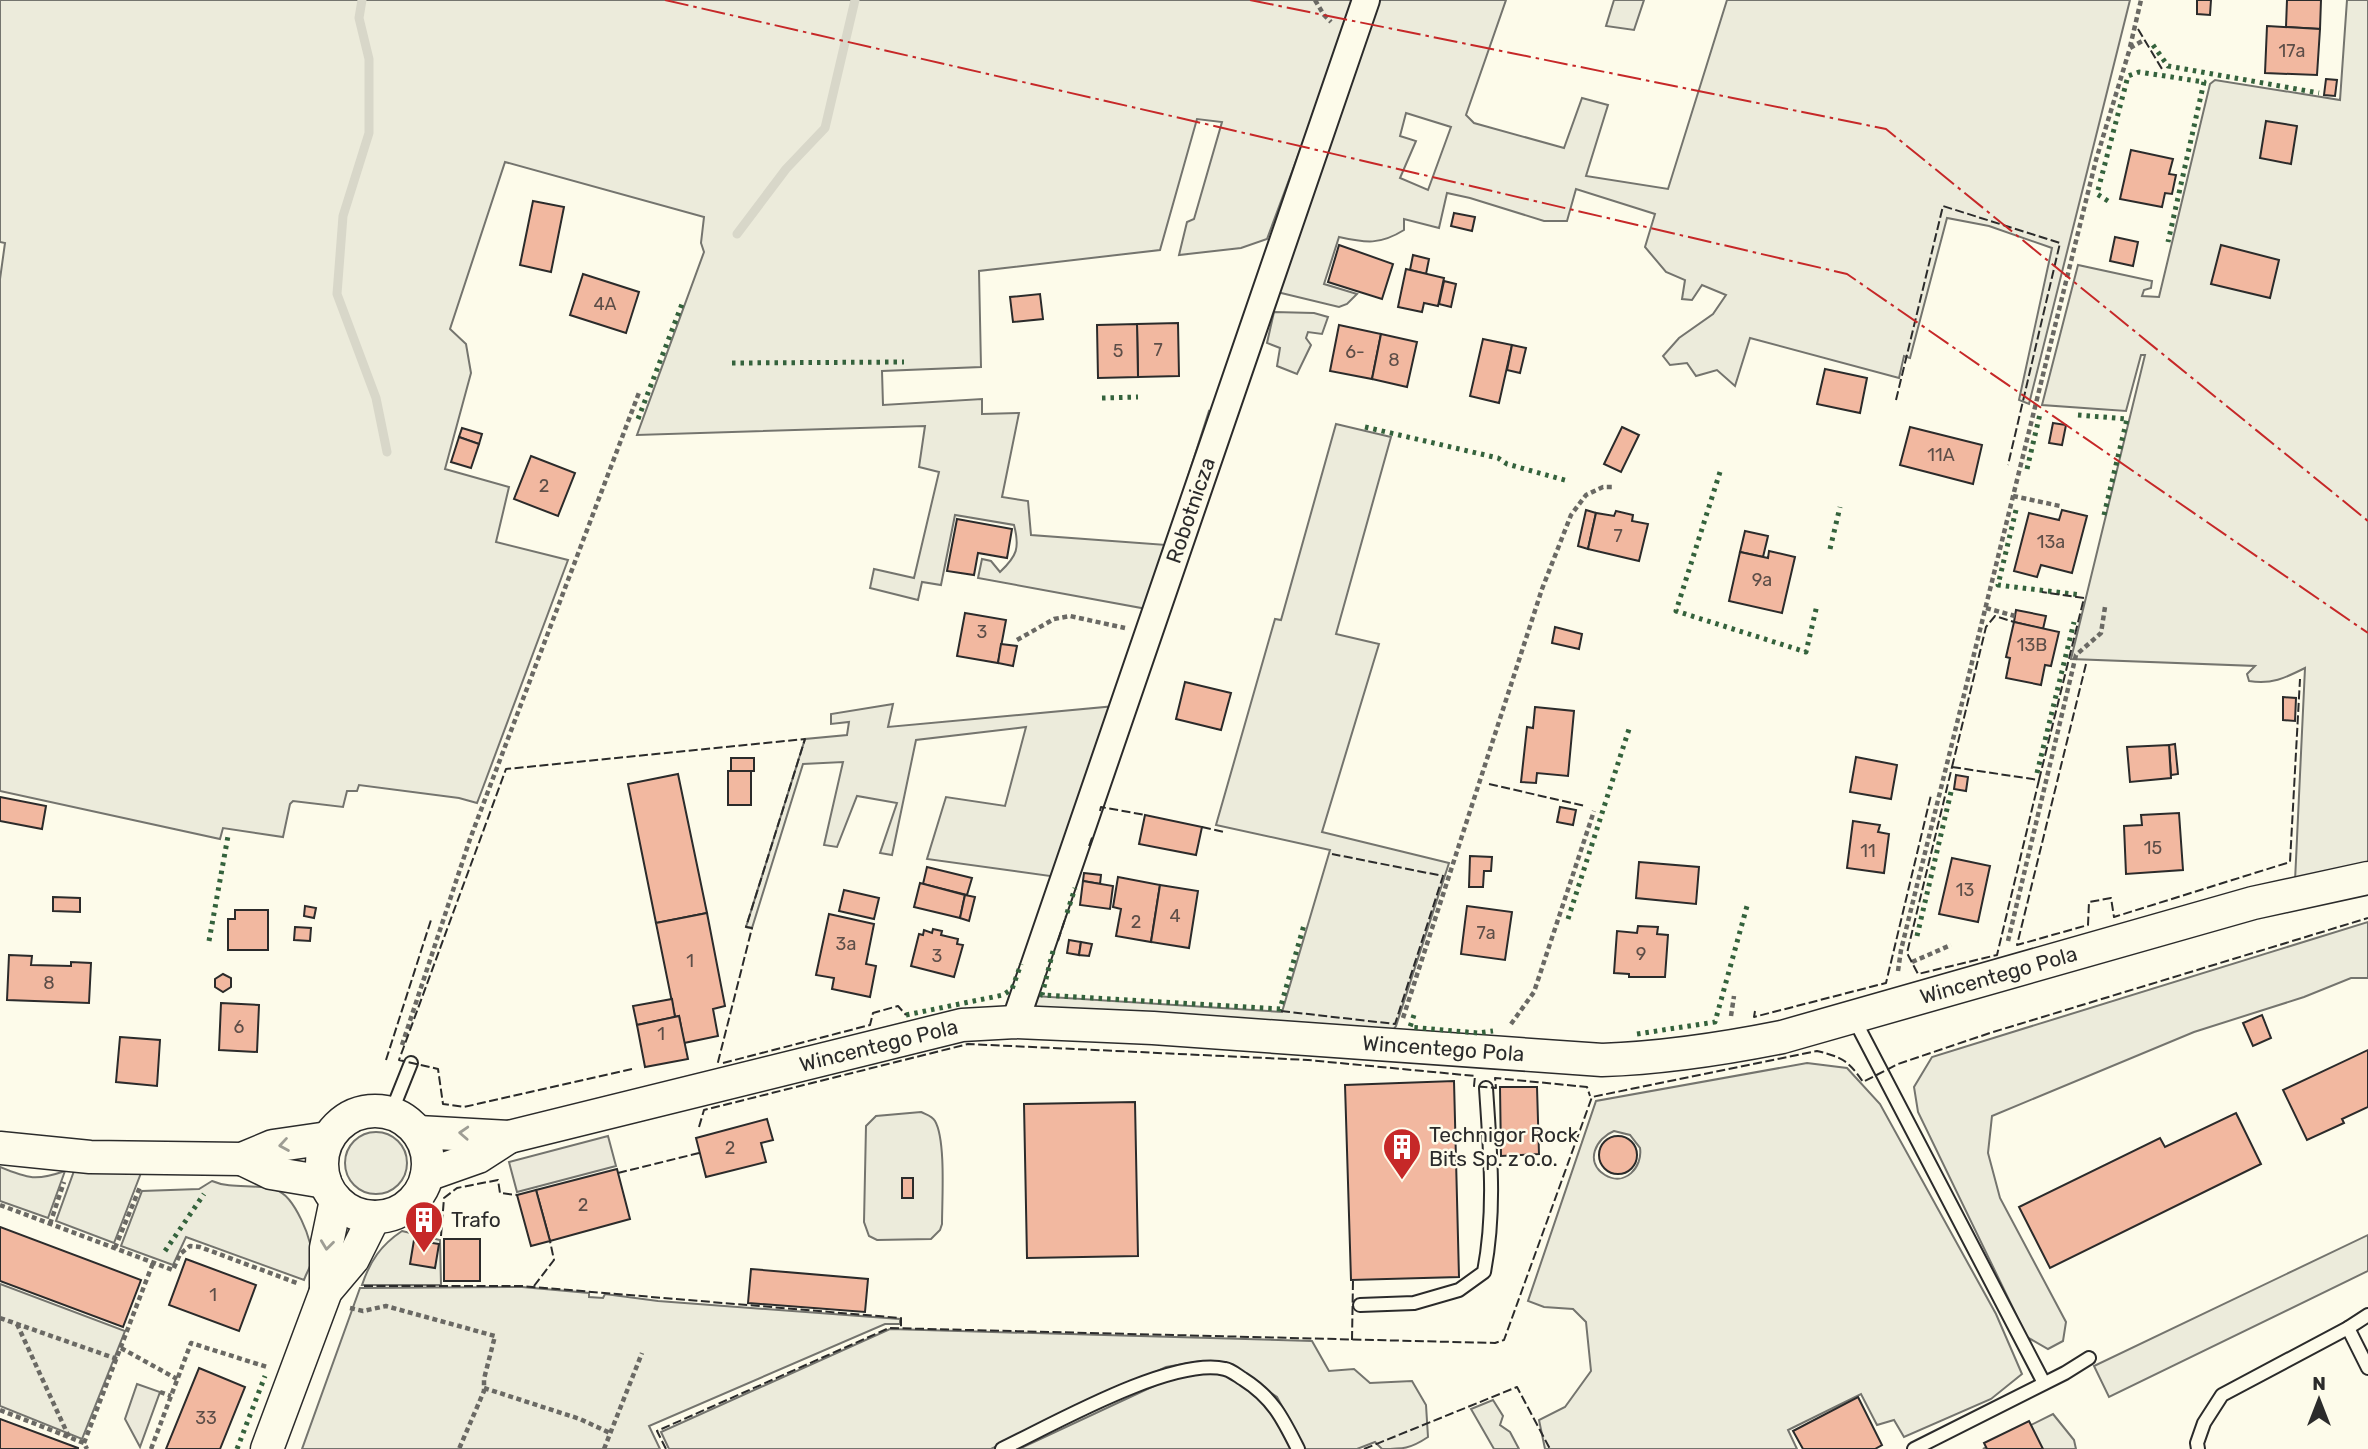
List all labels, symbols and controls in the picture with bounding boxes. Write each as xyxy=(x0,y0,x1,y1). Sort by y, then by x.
house number: 17a xyxy=(2279,40,2305,62)
house number: 4A xyxy=(593,293,617,315)
house number: 7 xyxy=(1153,339,1163,361)
house number: 5 xyxy=(1113,340,1123,362)
house number: 6- xyxy=(1345,341,1365,363)
house number: 8 xyxy=(1388,349,1400,371)
house number: 11A xyxy=(1927,444,1955,466)
street label: Robotnicza xyxy=(1161,454,1220,566)
house number: 2 xyxy=(539,475,549,497)
house number: 7 xyxy=(1613,525,1623,547)
house number: 13a xyxy=(2037,531,2065,553)
house number: 9a xyxy=(1752,569,1772,591)
house number: 3 xyxy=(977,621,987,643)
house number: 13B xyxy=(2017,634,2047,656)
house number: 15 xyxy=(2144,837,2162,859)
house number: 11 xyxy=(1860,840,1876,862)
house number: 13 xyxy=(1956,879,1974,901)
house number: 4 xyxy=(1169,905,1181,927)
house number: 2 xyxy=(1131,911,1141,933)
house number: 7a xyxy=(1476,922,1496,944)
house number: 3a xyxy=(836,933,856,955)
street label: Wincentego Pola xyxy=(1917,941,2080,1009)
house number: 9 xyxy=(1636,943,1646,965)
house number: 3 xyxy=(932,945,942,967)
house number: 1 xyxy=(686,950,694,972)
house number: 8 xyxy=(43,972,55,994)
street label: Wincentego Pola xyxy=(797,1013,960,1077)
house number: 6 xyxy=(234,1016,245,1038)
house number: 1 xyxy=(657,1023,665,1045)
street label: Wincentego Pola xyxy=(1361,1030,1525,1066)
place label: Technigor Rock Bits Sp. z o.o. xyxy=(1429,1122,1579,1171)
one-way arrow xyxy=(458,1126,469,1141)
building icon: Technigor Rock Bits Sp. z o.o. xyxy=(1381,1126,1423,1181)
one-way arrow xyxy=(278,1137,290,1152)
house number: 2 xyxy=(725,1137,735,1159)
house number: 2 xyxy=(578,1194,588,1216)
building icon: Trafo xyxy=(403,1199,445,1254)
place label: Trafo xyxy=(451,1207,501,1232)
one-way arrow xyxy=(320,1239,335,1251)
house number: 1 xyxy=(209,1284,217,1306)
north arrow xyxy=(2284,1365,2354,1435)
text: N xyxy=(2312,1372,2326,1395)
house number: 33 xyxy=(195,1407,217,1429)

